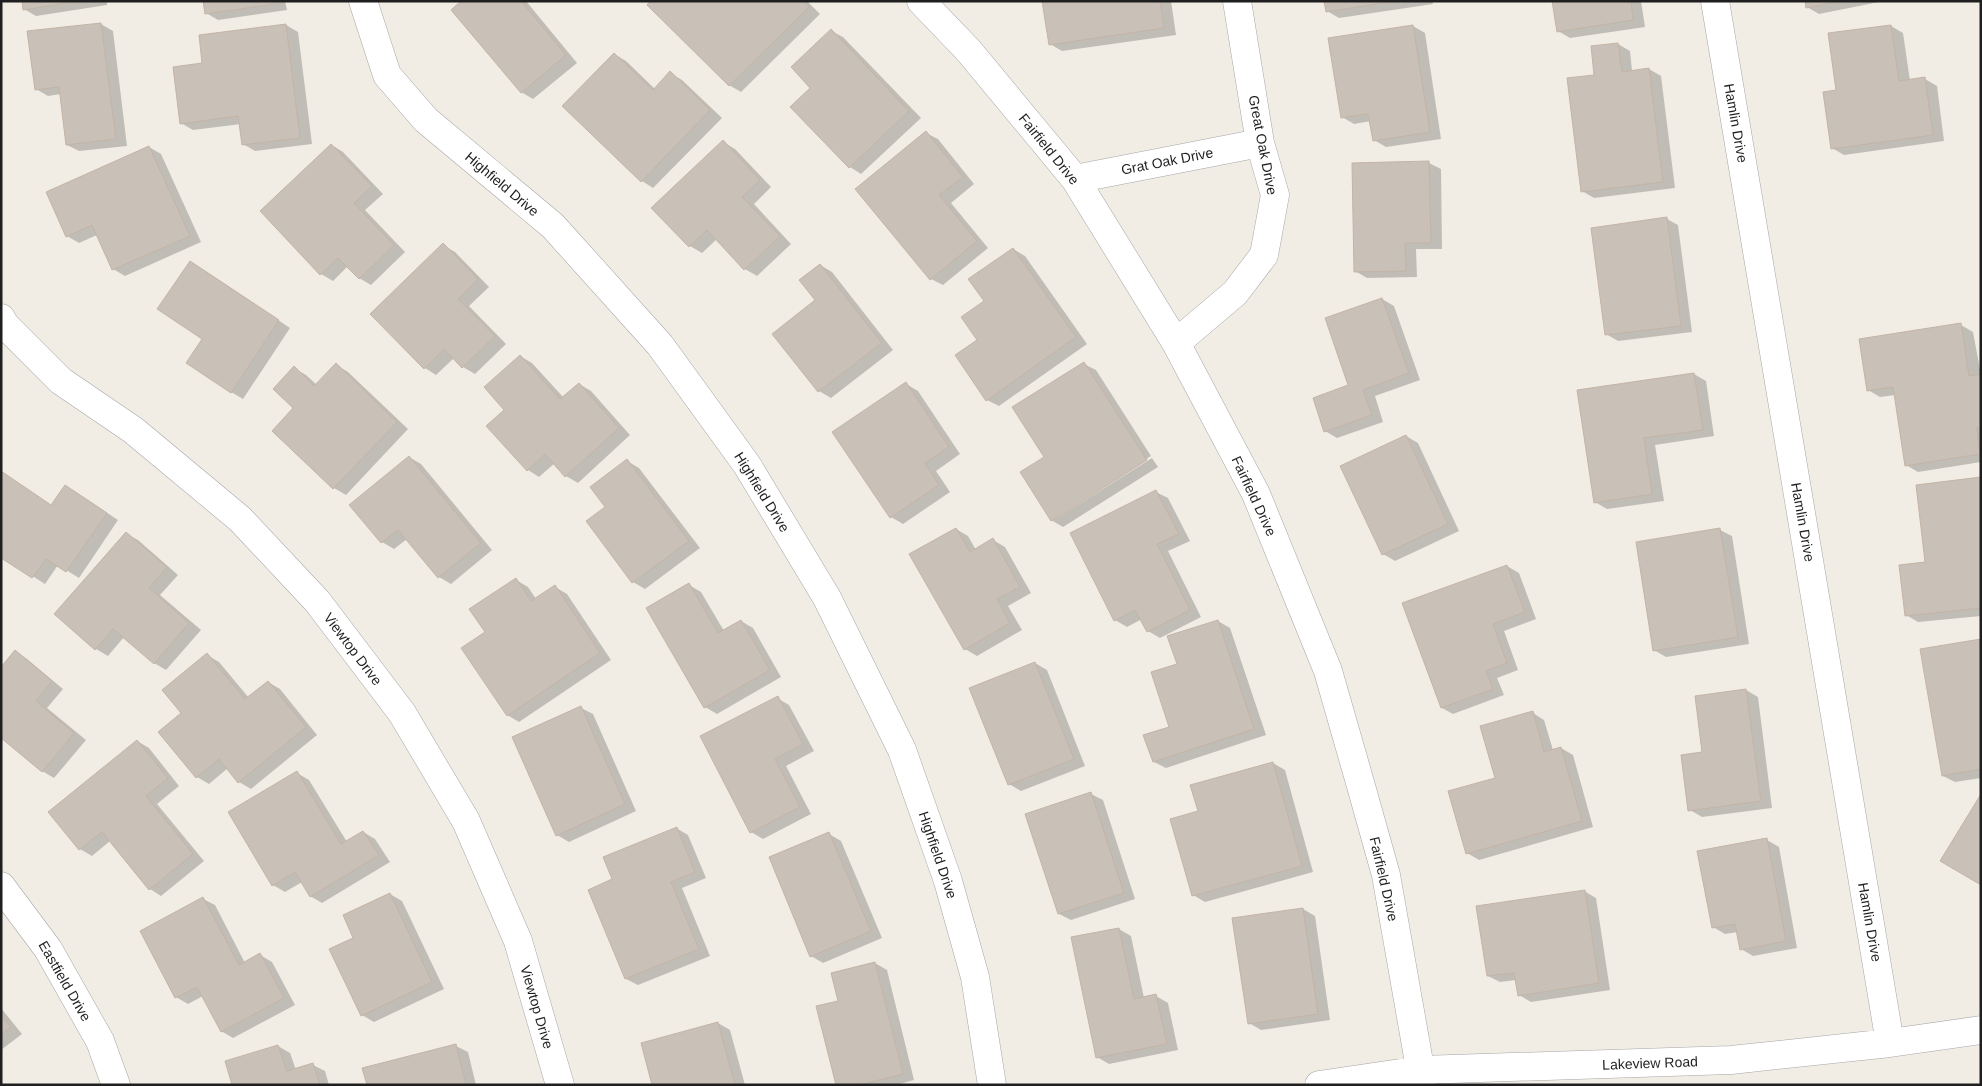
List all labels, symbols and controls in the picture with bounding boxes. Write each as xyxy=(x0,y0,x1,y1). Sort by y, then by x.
street label: Hamlin Drive xyxy=(1721,82,1751,164)
street label: Great Oak Drive xyxy=(1245,94,1281,196)
street label: Fairfield Drive xyxy=(1016,110,1083,188)
street label: Grat Oak Drive xyxy=(1120,144,1215,178)
street label: Highfield Drive xyxy=(462,149,542,220)
street label: Highfield Drive xyxy=(731,449,793,535)
street label: Fairfield Drive xyxy=(1229,453,1280,539)
street label: Hamlin Drive xyxy=(1788,481,1818,563)
street label: Viewtop Drive xyxy=(321,610,385,688)
street label: Highfield Drive xyxy=(916,809,960,901)
street label: Fairfield Drive xyxy=(1366,835,1402,923)
street label: Hamlin Drive xyxy=(1855,881,1885,963)
street label: Eastfield Drive xyxy=(36,938,95,1024)
street label: Viewtop Drive xyxy=(517,963,557,1051)
street label: Lakeview Road xyxy=(1602,1053,1698,1073)

